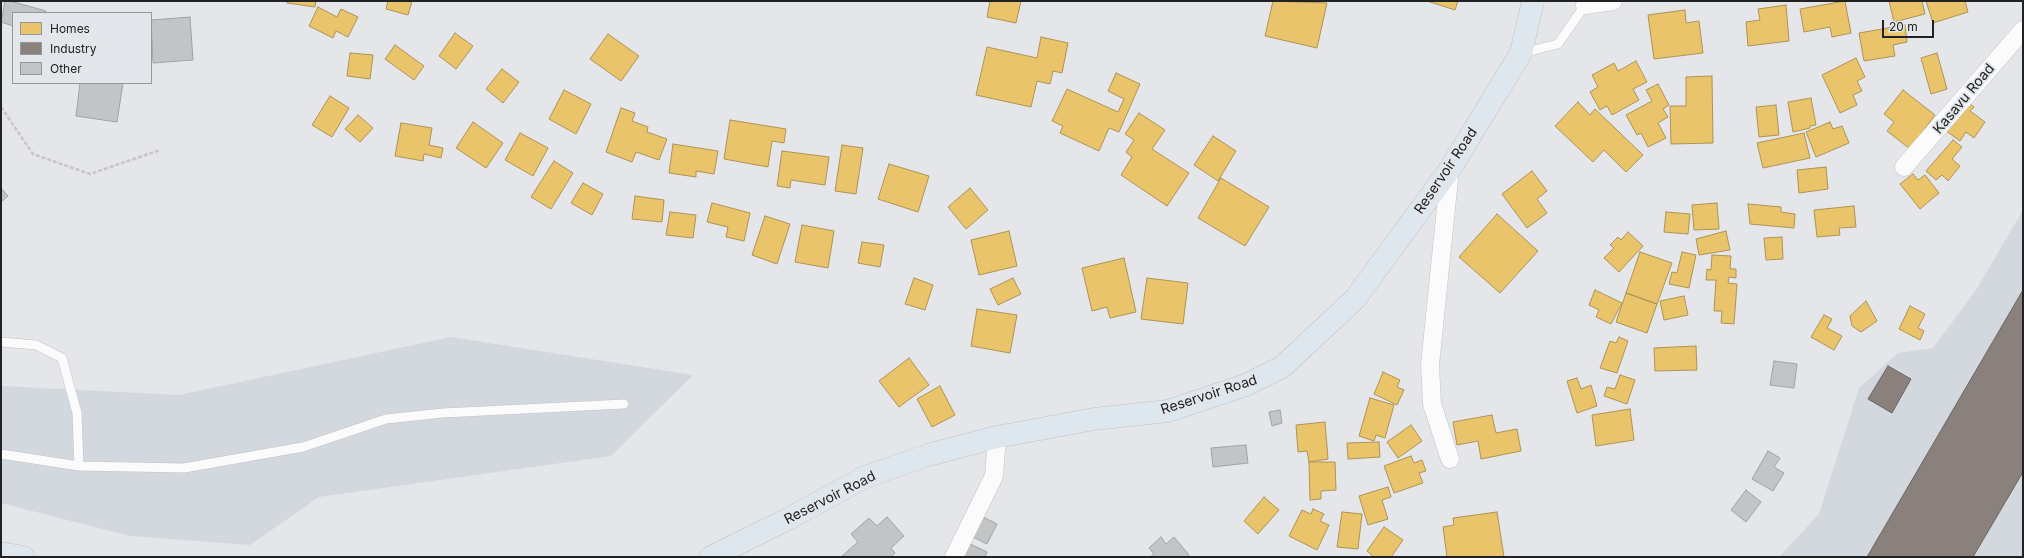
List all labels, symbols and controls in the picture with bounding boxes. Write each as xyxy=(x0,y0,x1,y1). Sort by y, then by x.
legend xyxy=(12,12,152,84)
scale bar xyxy=(1884,12,1936,38)
text: 20 m xyxy=(1889,19,1918,34)
text: Homes xyxy=(50,21,90,36)
text: Industry xyxy=(50,41,96,56)
text: Other xyxy=(50,61,82,76)
street label: Kasavu Road xyxy=(1930,61,1998,137)
street label: Reservoir Road xyxy=(1411,125,1481,217)
street label: Reservoir Road xyxy=(1159,372,1259,418)
street label: Reservoir Road xyxy=(781,468,879,528)

